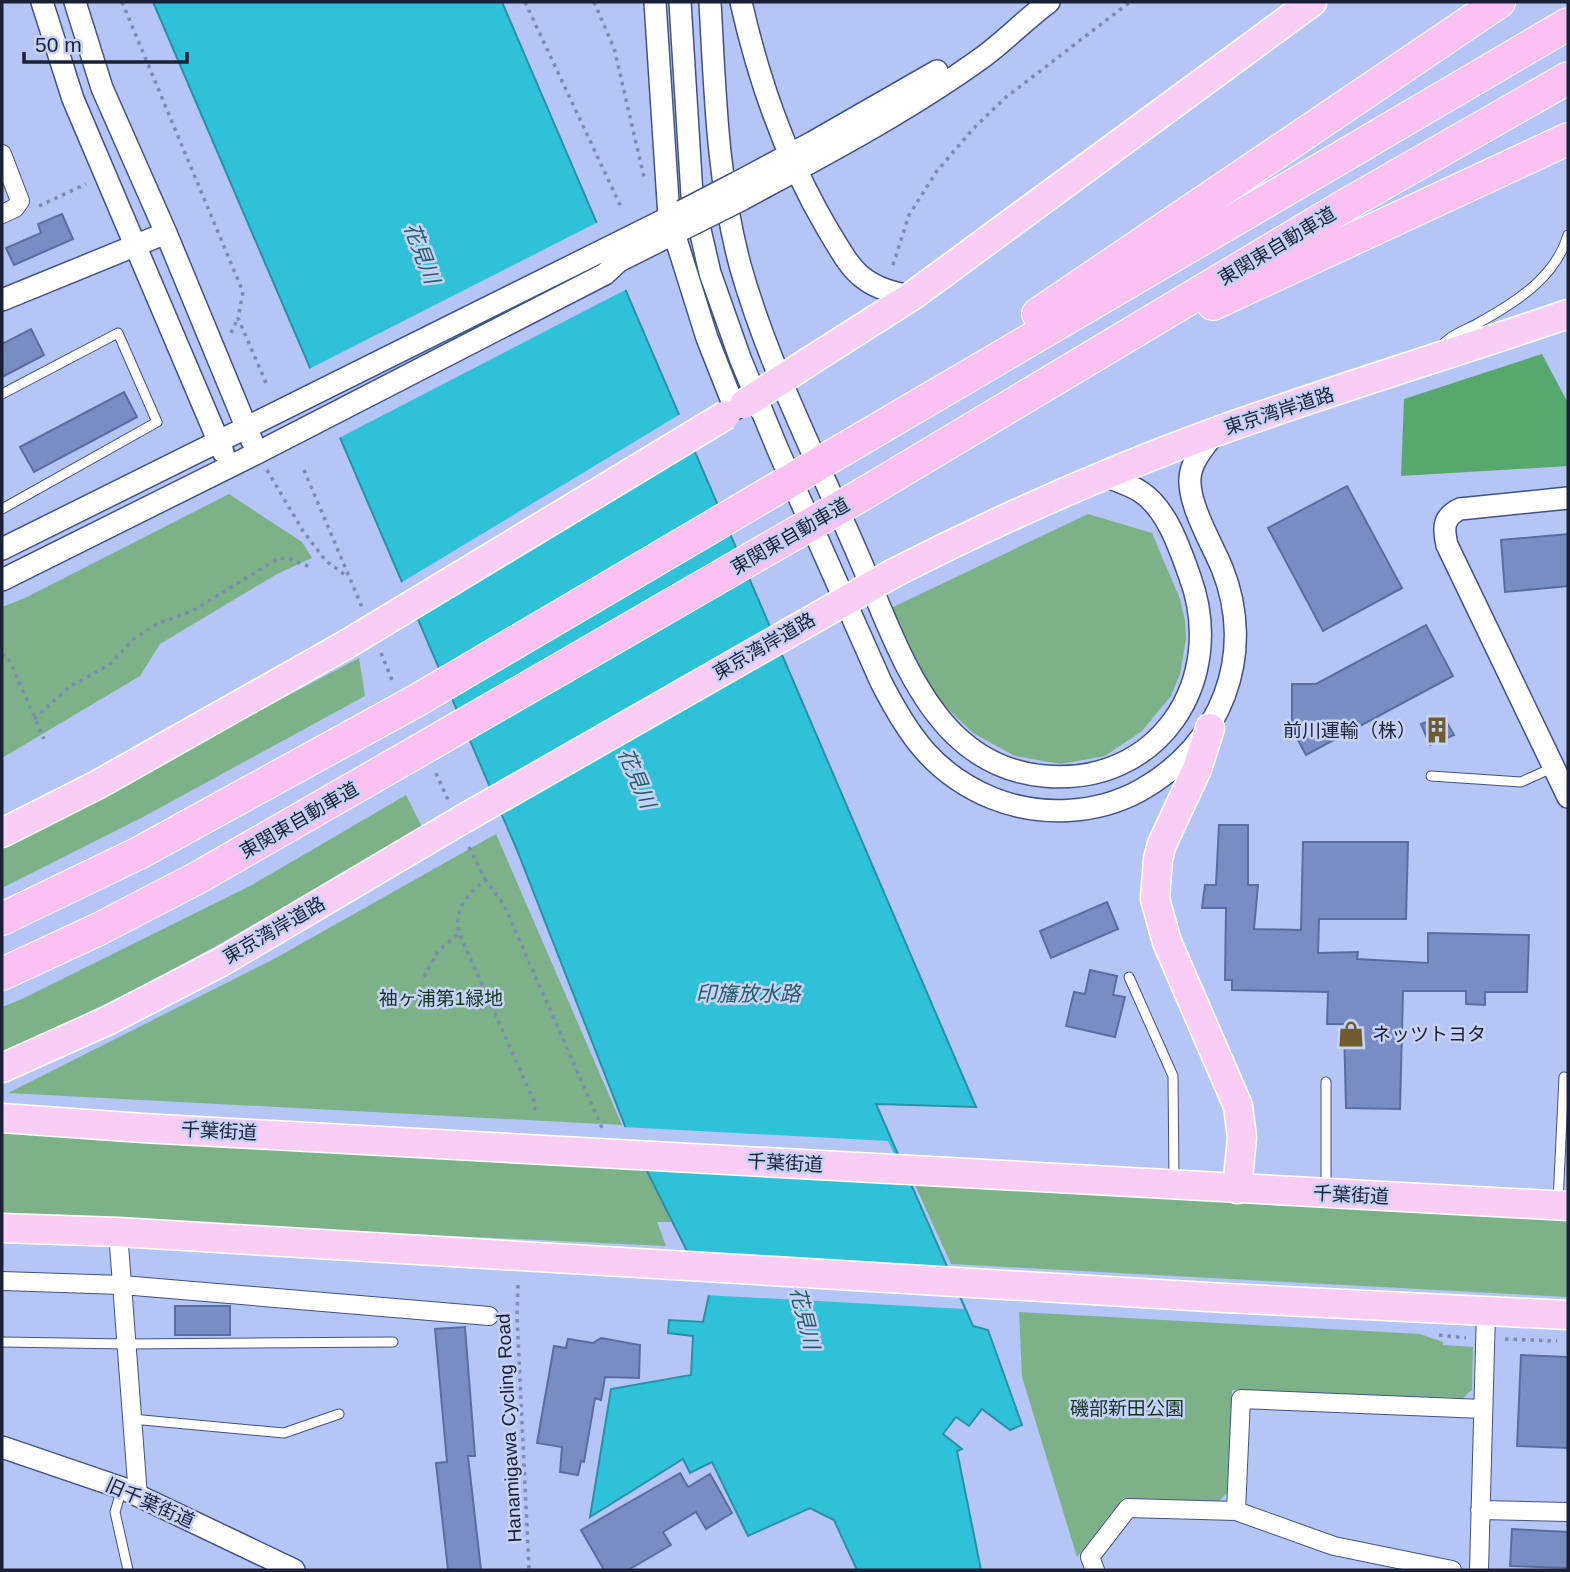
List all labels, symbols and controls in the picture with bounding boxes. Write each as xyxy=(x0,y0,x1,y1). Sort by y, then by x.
scale bar xyxy=(24,21,187,65)
text: 50 m xyxy=(35,33,82,56)
street label: 東関東自動車道 xyxy=(1215,203,1339,289)
water label: 花見川 xyxy=(400,219,445,288)
street label: 東京湾岸道路 xyxy=(1222,383,1336,439)
street label: 東関東自動車道 xyxy=(727,494,853,578)
street label: 東京湾岸道路 xyxy=(709,608,819,684)
building icon: 前川運輸（株） xyxy=(1422,715,1452,745)
place label: 前川運輸（株） xyxy=(1283,720,1416,741)
water label: 花見川 xyxy=(614,745,661,813)
street label: 東関東自動車道 xyxy=(236,778,362,862)
street label: 東京湾岸道路 xyxy=(219,892,329,968)
water label: 印旛放水路 xyxy=(696,982,802,1005)
park label: 袖ヶ浦第1緑地 xyxy=(379,988,503,1009)
shop icon: ネッツトヨタ xyxy=(1336,1019,1366,1049)
place label: ネッツトヨタ xyxy=(1372,1024,1486,1045)
street label: 千葉街道 xyxy=(180,1119,258,1143)
street label: 千葉街道 xyxy=(746,1151,824,1175)
street label: 千葉街道 xyxy=(1312,1183,1390,1207)
water label: 花見川 xyxy=(786,1285,824,1353)
street label: Hanamigawa Cycling Road xyxy=(493,1313,525,1543)
park label: 磯部新田公園 xyxy=(1070,1398,1184,1419)
street label: 旧千葉街道 xyxy=(102,1474,198,1532)

